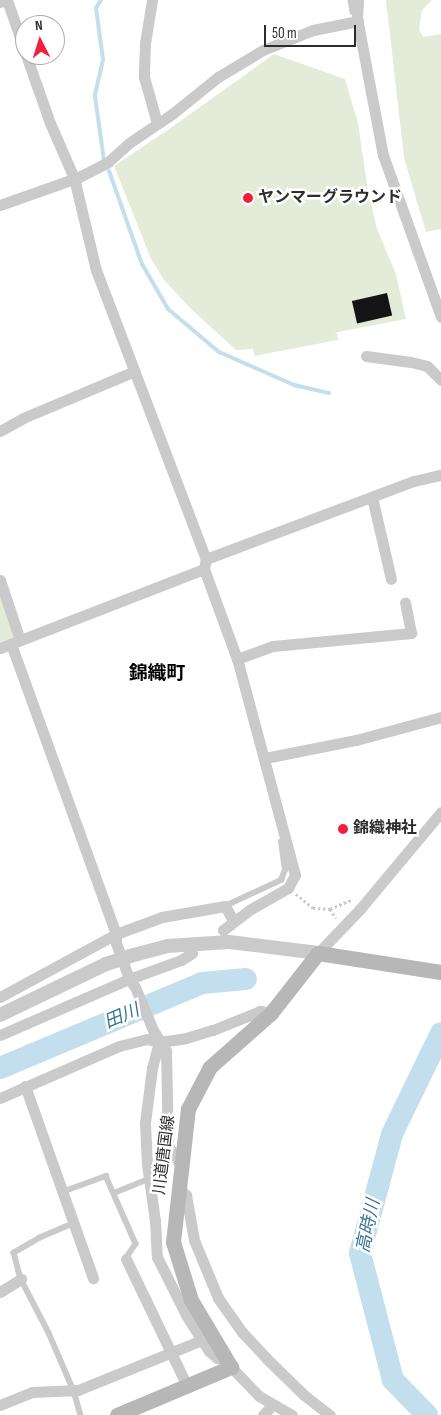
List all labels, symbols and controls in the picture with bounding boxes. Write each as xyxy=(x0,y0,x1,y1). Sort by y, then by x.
north arrow xyxy=(15,15,65,65)
scale bar xyxy=(266,15,358,47)
text: N xyxy=(34,17,43,34)
text: 50 m xyxy=(272,24,297,43)
place label: ヤンマーグラウンド xyxy=(258,188,402,208)
marker: ヤンマーグラウンド xyxy=(242,192,254,204)
district label: 錦織町 xyxy=(129,663,185,685)
place label: 錦織神社 xyxy=(353,819,417,839)
marker: 錦織神社 xyxy=(337,823,349,835)
water label: 田川 xyxy=(101,1000,143,1034)
street label: 川道唐国線 xyxy=(151,1114,179,1196)
water label: 高時川 xyxy=(353,1197,385,1255)

